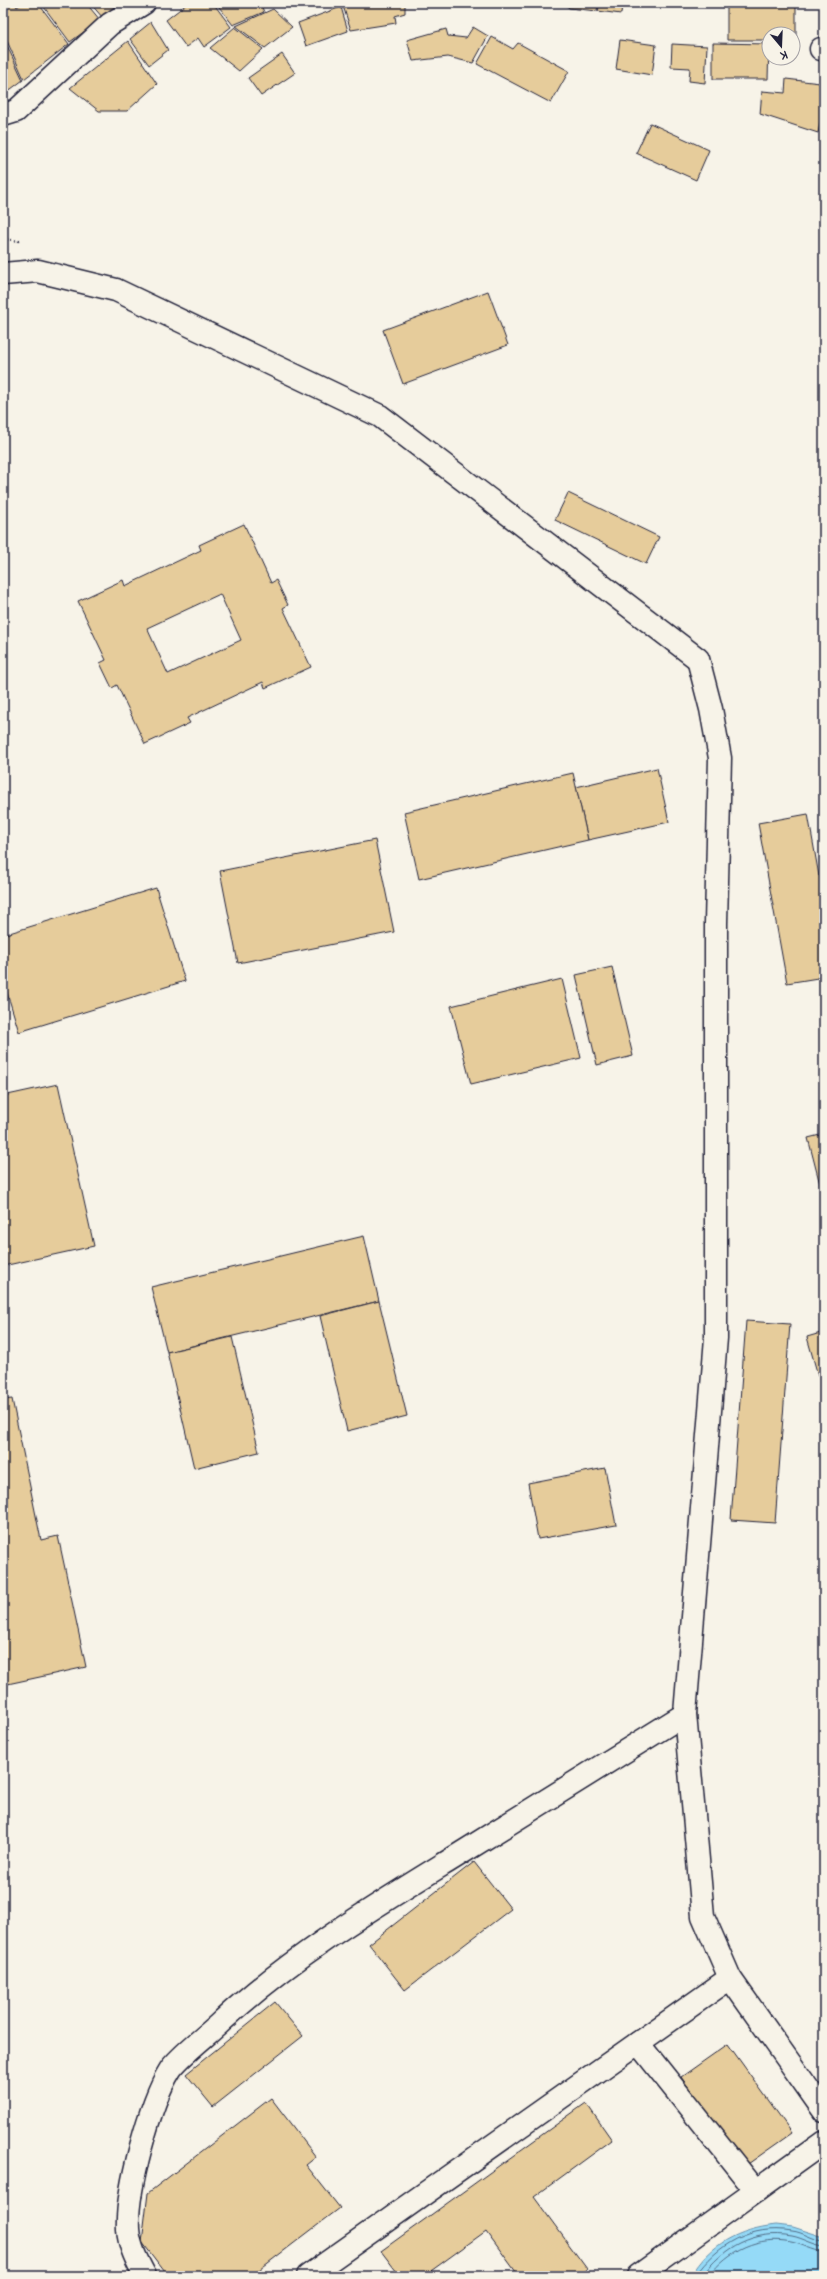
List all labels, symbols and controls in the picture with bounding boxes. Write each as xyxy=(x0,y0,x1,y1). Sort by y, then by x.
north arrow xyxy=(761,26,801,66)
text: K xyxy=(778,48,789,62)

